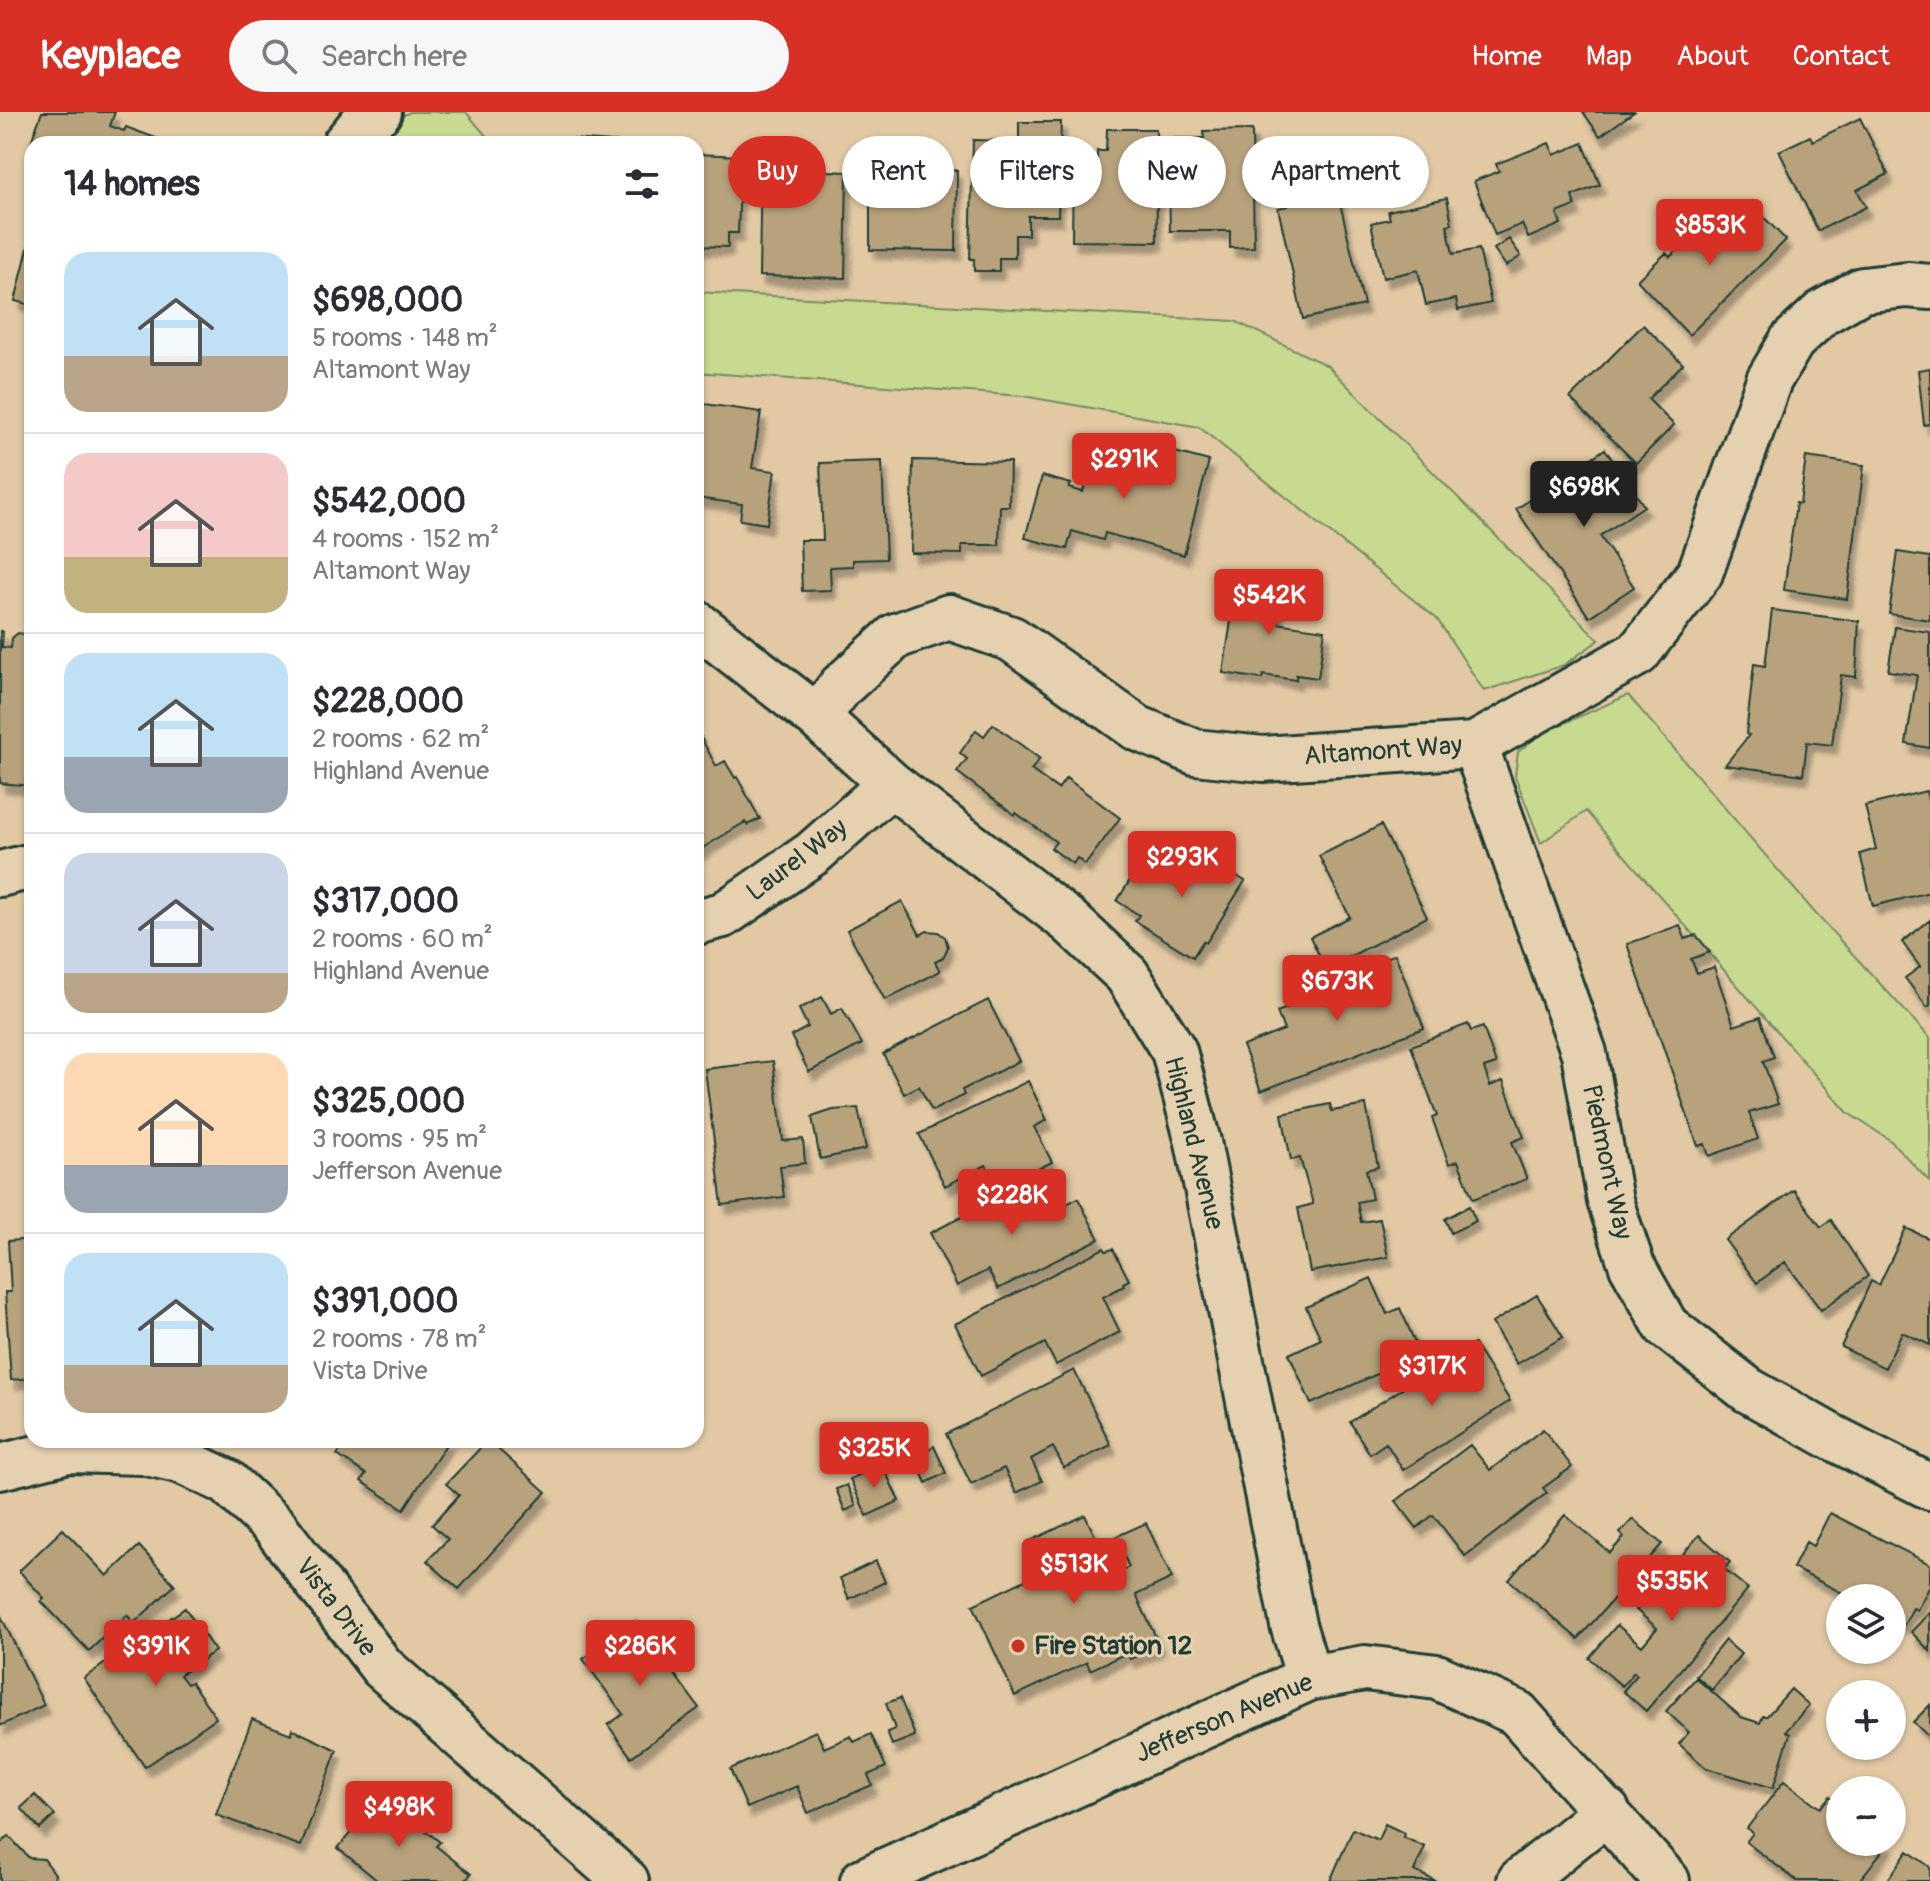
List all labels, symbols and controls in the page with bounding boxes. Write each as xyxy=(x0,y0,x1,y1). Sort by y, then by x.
search box xyxy=(229,20,789,92)
text: Keyplace xyxy=(40,32,181,80)
icon: search xyxy=(257,34,301,78)
text: Search here xyxy=(321,38,467,75)
text: Home xyxy=(1471,39,1542,74)
text: Map xyxy=(1586,39,1632,74)
text: About xyxy=(1676,39,1749,74)
text: Contact xyxy=(1793,39,1890,74)
chip: Buy xyxy=(728,136,826,208)
chip: Rent xyxy=(842,136,954,208)
chip: Filters xyxy=(970,136,1102,208)
chip: New xyxy=(1118,136,1226,208)
chip: Apartment xyxy=(1242,136,1429,208)
icon: filters xyxy=(620,162,664,206)
text: 14 homes xyxy=(64,163,200,206)
pin: $853K xyxy=(1654,199,1766,267)
text: $853K xyxy=(1674,209,1746,241)
text: $698,000 xyxy=(312,279,463,322)
icon: home xyxy=(128,284,224,380)
text: 5 rooms · 148 m² xyxy=(312,322,498,354)
text: Altamont Way xyxy=(312,354,470,386)
pin: $291K xyxy=(1068,433,1180,501)
text: $291K xyxy=(1090,443,1158,475)
pin: $698K xyxy=(1528,461,1640,529)
text: $698K xyxy=(1548,471,1620,503)
text: $542,000 xyxy=(312,480,466,523)
icon: home xyxy=(128,485,224,581)
text: 4 rooms · 152 m² xyxy=(312,523,499,555)
text: Altamont Way xyxy=(312,555,470,587)
pin: $542K xyxy=(1213,569,1325,637)
text: $542K xyxy=(1232,579,1306,611)
text: $228,000 xyxy=(312,680,464,723)
icon: home xyxy=(128,685,224,781)
text: 2 rooms · 62 m² xyxy=(312,723,489,755)
street label: Altamont Way xyxy=(1303,730,1463,772)
text: Highland Avenue xyxy=(312,755,489,787)
street label: Laurel Way xyxy=(740,812,854,908)
pin: $293K xyxy=(1126,831,1238,899)
text: $293K xyxy=(1146,841,1218,873)
text: $317,000 xyxy=(312,880,459,923)
icon: home xyxy=(128,885,224,981)
text: 2 rooms · 60 m² xyxy=(312,923,493,955)
text: Highland Avenue xyxy=(312,955,489,987)
pin: $673K xyxy=(1281,955,1393,1023)
text: $673K xyxy=(1301,965,1373,997)
street label: Highland Avenue xyxy=(1157,1053,1231,1233)
text: $325,000 xyxy=(312,1080,465,1123)
street label: Piedmont Way xyxy=(1575,1082,1639,1242)
icon: home xyxy=(128,1085,224,1181)
text: 3 rooms · 95 m² xyxy=(312,1123,487,1155)
text: Jefferson Avenue xyxy=(312,1155,502,1187)
pin: $228K xyxy=(956,1169,1068,1237)
text: $228K xyxy=(976,1179,1048,1211)
text: $391,000 xyxy=(312,1280,459,1323)
icon: home xyxy=(128,1285,224,1381)
text: 2 rooms · 78 m² xyxy=(312,1323,487,1355)
pin: $317K xyxy=(1376,1340,1488,1408)
text: $317K xyxy=(1398,1350,1466,1382)
text: Vista Drive xyxy=(312,1355,428,1387)
pin: $325K xyxy=(818,1422,930,1490)
text: $325K xyxy=(838,1432,910,1464)
pin: $513K xyxy=(1018,1538,1130,1606)
text: $513K xyxy=(1040,1548,1108,1580)
street label: Vista Drive xyxy=(288,1551,384,1663)
pin: $535K xyxy=(1616,1555,1728,1623)
text: $535K xyxy=(1636,1565,1708,1597)
map controls xyxy=(1826,1584,1906,1856)
button: layers xyxy=(1826,1584,1906,1664)
pin: $391K xyxy=(100,1620,212,1688)
pin: $286K xyxy=(584,1620,696,1688)
text: $391K xyxy=(122,1630,190,1662)
text: $286K xyxy=(604,1630,676,1662)
place label: Fire Station 12 xyxy=(1034,1630,1192,1662)
marker: Fire Station 12 xyxy=(1009,1637,1027,1655)
street label: Jefferson Avenue xyxy=(1130,1666,1318,1770)
button: + xyxy=(1826,1680,1906,1760)
button: − xyxy=(1826,1776,1906,1856)
pin: $498K xyxy=(343,1781,455,1849)
text: $498K xyxy=(363,1791,435,1823)

